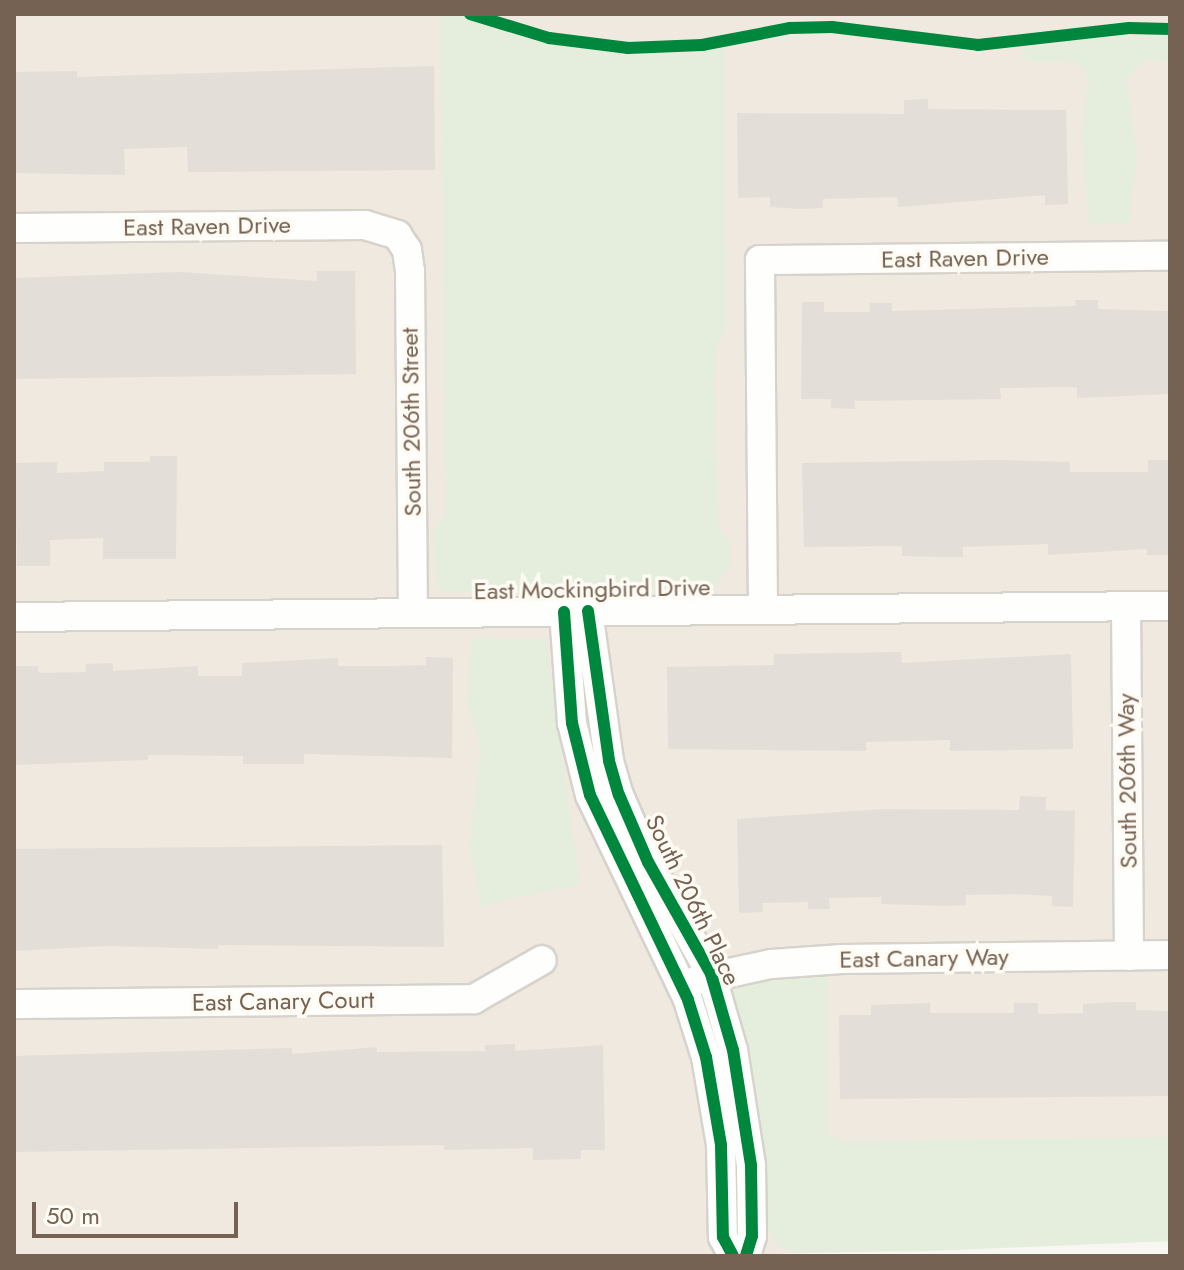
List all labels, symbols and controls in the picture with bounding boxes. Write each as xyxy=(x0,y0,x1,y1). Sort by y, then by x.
street label: East Raven Drive xyxy=(123,210,291,242)
street label: East Raven Drive xyxy=(881,242,1049,274)
street label: South 206th Street xyxy=(395,327,427,517)
street label: East Mockingbird Drive xyxy=(473,573,711,605)
street label: South 206th Way xyxy=(1111,693,1143,869)
street label: South 206th Place xyxy=(639,810,747,990)
street label: East Canary Way xyxy=(839,942,1009,974)
street label: East Canary Court xyxy=(192,985,374,1017)
scale bar xyxy=(36,1186,242,1236)
text: 50 m xyxy=(46,1198,100,1233)

